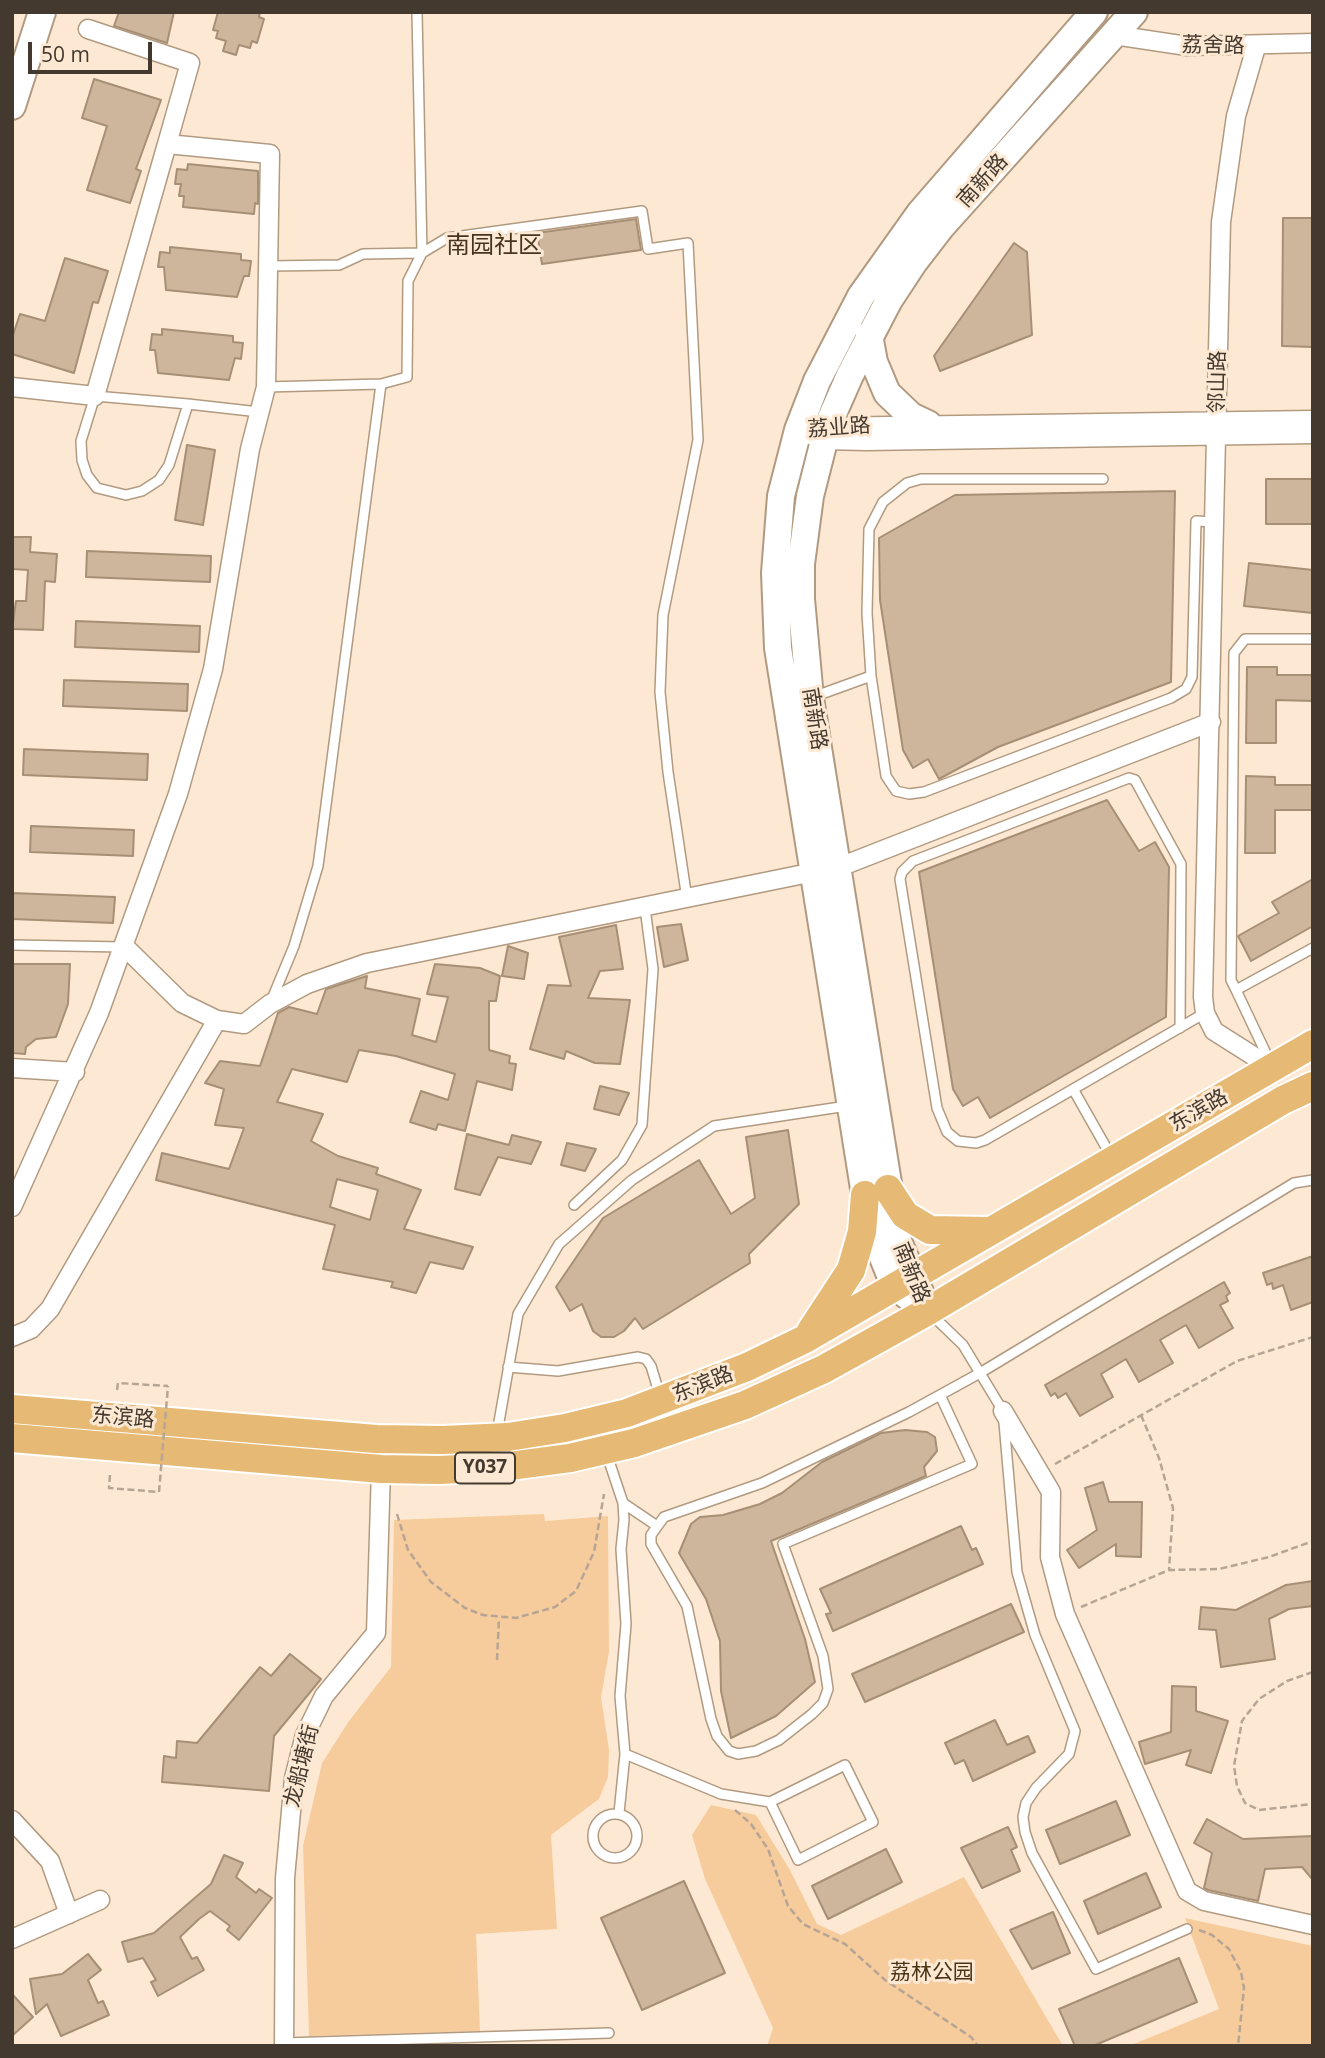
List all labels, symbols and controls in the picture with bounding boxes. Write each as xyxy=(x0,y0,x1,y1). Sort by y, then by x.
scale bar xyxy=(32,28,156,72)
street label: 荔舍路 xyxy=(1181,33,1245,59)
text: 50 m xyxy=(41,40,90,68)
street label: 南新路 xyxy=(953,149,1013,213)
district label: 南园社区 xyxy=(446,232,542,260)
street label: 邻山路 xyxy=(1205,350,1231,414)
street label: 荔业路 xyxy=(807,413,871,443)
street label: 南新路 xyxy=(797,686,831,752)
street label: 东滨路 xyxy=(1165,1084,1233,1138)
street label: 南新路 xyxy=(888,1239,934,1307)
street label: 东滨路 xyxy=(669,1362,737,1408)
street label: 东滨路 xyxy=(91,1403,155,1433)
road number: Y037 xyxy=(455,1452,515,1484)
street label: 龙船塘街 xyxy=(280,1722,324,1810)
park label: 荔林公园 xyxy=(890,1960,974,1986)

